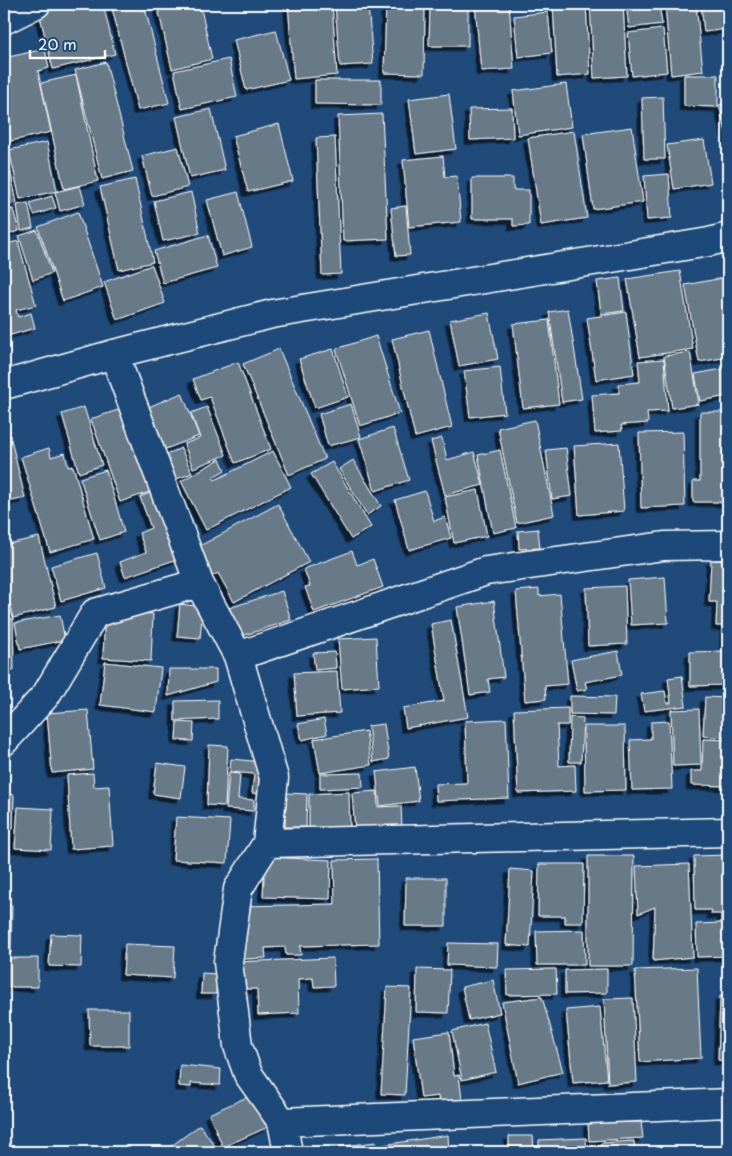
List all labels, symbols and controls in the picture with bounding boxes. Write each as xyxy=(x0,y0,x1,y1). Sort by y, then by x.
scale bar xyxy=(30,28,105,60)
text: 20 m xyxy=(38,32,77,55)

